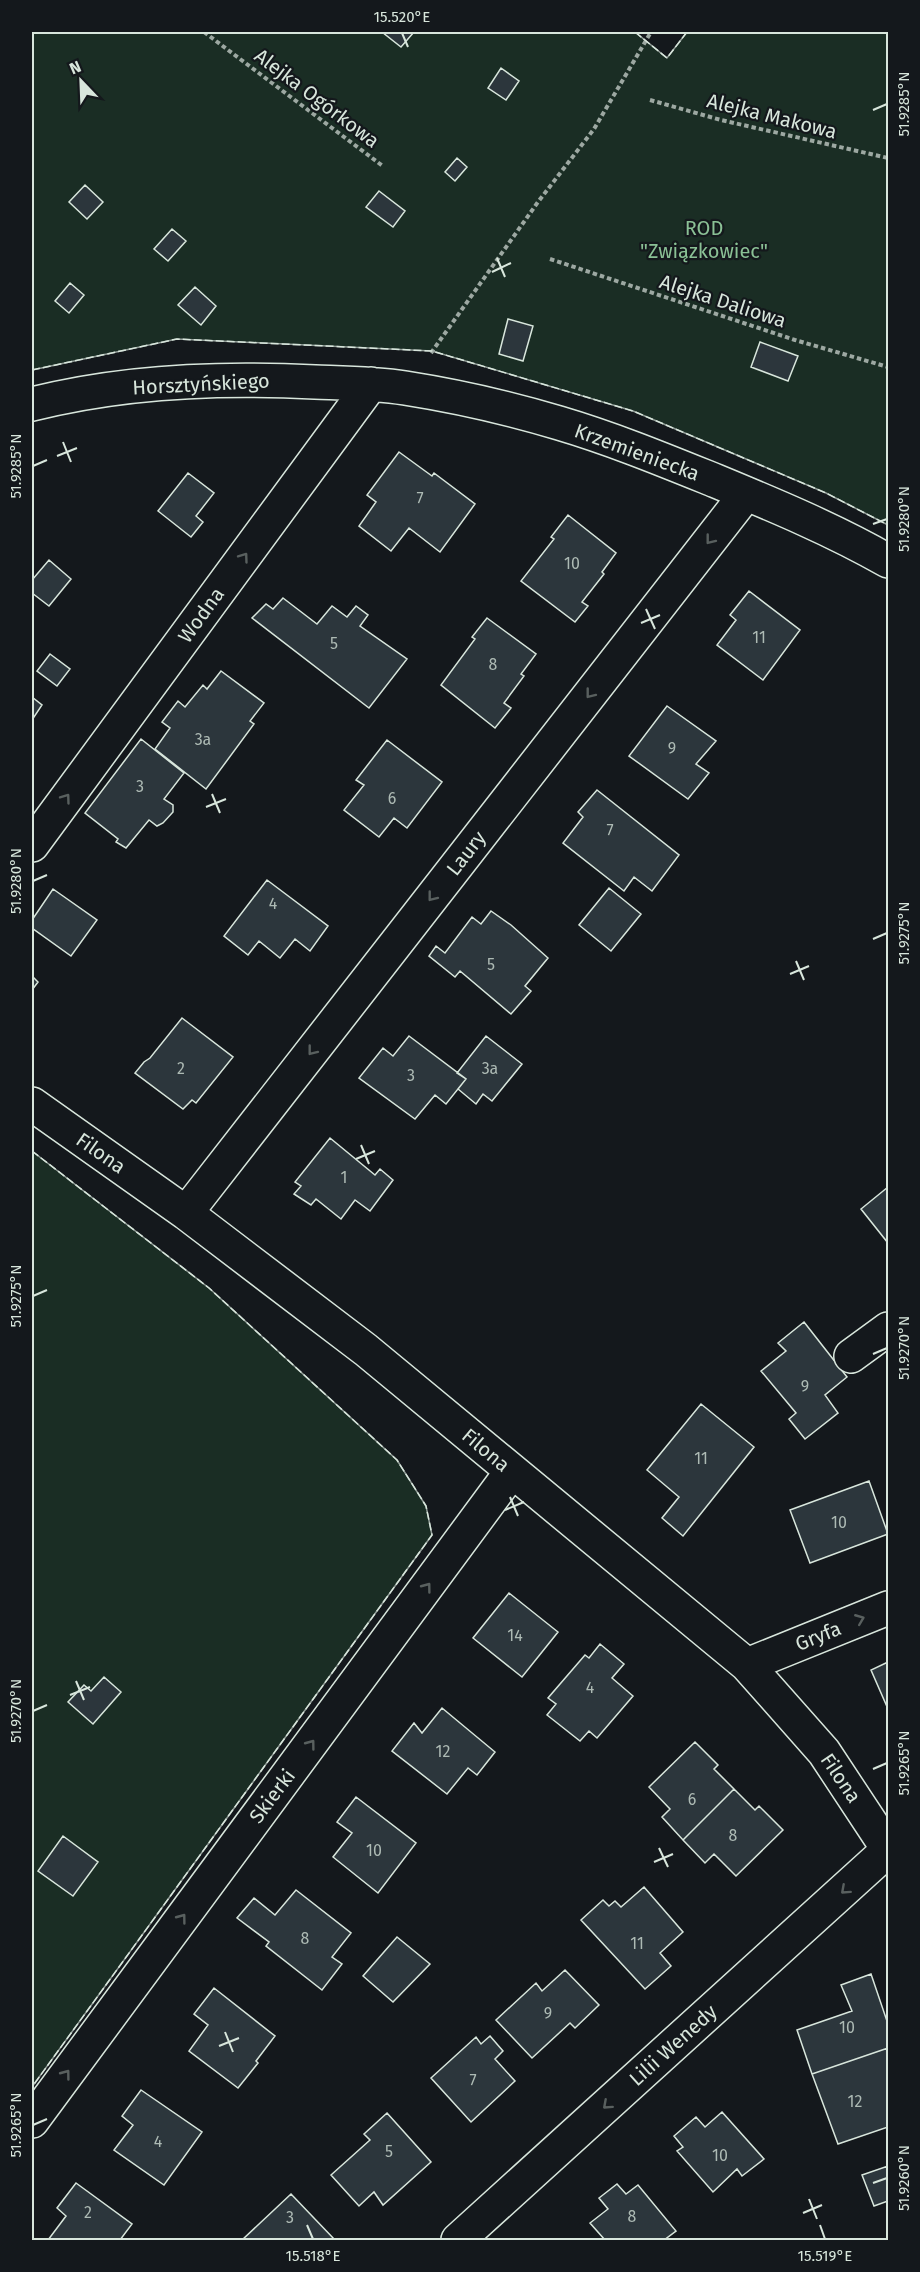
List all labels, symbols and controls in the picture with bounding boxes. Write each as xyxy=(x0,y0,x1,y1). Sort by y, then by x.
text: 15.520°E xyxy=(374,8,430,26)
street label: Alejka Ogórkowa xyxy=(250,43,384,153)
north arrow xyxy=(51,51,111,111)
text: N xyxy=(67,57,84,78)
text: 51.9285°N xyxy=(895,71,913,137)
street label: Alejka Makowa xyxy=(705,88,839,144)
park label: ROD "Związkowiec" xyxy=(640,216,768,263)
street label: Alejka Daliowa xyxy=(657,269,789,333)
street label: Horsztyńskiego xyxy=(132,368,270,400)
street label: Krzemieniecka xyxy=(571,418,703,486)
text: 51.9285°N xyxy=(7,433,25,499)
text: 51.9280°N xyxy=(895,486,913,552)
house number: 7 xyxy=(416,489,424,508)
one-way arrow xyxy=(707,533,718,544)
one-way arrow xyxy=(237,552,248,563)
house number: 10 xyxy=(564,554,580,573)
street label: Wodna xyxy=(173,583,229,647)
house number: 11 xyxy=(752,628,766,647)
house number: 5 xyxy=(330,634,338,653)
house number: 8 xyxy=(489,655,498,674)
one-way arrow xyxy=(587,687,598,698)
house number: 3a xyxy=(195,730,211,749)
house number: 9 xyxy=(668,739,676,758)
house number: 3 xyxy=(136,777,144,796)
house number: 6 xyxy=(388,789,396,808)
one-way arrow xyxy=(59,794,70,805)
house number: 7 xyxy=(606,821,614,840)
street label: Laury xyxy=(441,826,491,880)
text: 51.9280°N xyxy=(7,848,25,914)
one-way arrow xyxy=(428,890,439,901)
house number: 4 xyxy=(269,894,278,913)
text: 51.9275°N xyxy=(895,901,913,965)
house number: 5 xyxy=(487,955,495,974)
one-way arrow xyxy=(308,1044,319,1055)
house number: 2 xyxy=(177,1059,185,1078)
house number: 3a xyxy=(482,1059,498,1078)
house number: 3 xyxy=(407,1066,415,1085)
street label: Filona xyxy=(72,1127,130,1179)
house number: 1 xyxy=(341,1168,347,1187)
text: 51.9275°N xyxy=(7,1264,25,1328)
text: 51.9270°N xyxy=(895,1316,913,1380)
house number: 9 xyxy=(801,1377,809,1396)
street label: Filona xyxy=(457,1423,515,1477)
house number: 11 xyxy=(694,1449,708,1468)
house number: 10 xyxy=(831,1513,847,1532)
one-way arrow xyxy=(420,1583,431,1594)
one-way arrow xyxy=(854,1614,865,1626)
street label: Gryfa xyxy=(792,1616,844,1656)
house number: 14 xyxy=(507,1626,523,1645)
house number: 4 xyxy=(586,1678,595,1697)
text: 51.9270°N xyxy=(7,1679,25,1743)
text: 51.9265°N xyxy=(895,1731,913,1795)
one-way arrow xyxy=(304,1740,315,1751)
house number: 12 xyxy=(436,1742,450,1761)
street label: Filona xyxy=(816,1749,866,1807)
street label: Skierki xyxy=(244,1764,300,1828)
house number: 6 xyxy=(688,1790,696,1809)
house number: 8 xyxy=(729,1826,738,1845)
house number: 10 xyxy=(366,1841,382,1860)
one-way arrow xyxy=(841,1883,852,1894)
one-way arrow xyxy=(175,1913,186,1924)
house number: 8 xyxy=(301,1929,310,1948)
house number: 11 xyxy=(630,1934,644,1953)
street label: Lilii Wenedy xyxy=(624,1999,722,2091)
house number: 9 xyxy=(544,2004,552,2023)
house number: 10 xyxy=(839,2018,855,2037)
one-way arrow xyxy=(59,2070,70,2081)
house number: 7 xyxy=(469,2071,477,2090)
house number: 12 xyxy=(848,2092,862,2111)
text: 51.9265°N xyxy=(7,2093,25,2157)
one-way arrow xyxy=(603,2098,614,2109)
house number: 4 xyxy=(154,2132,163,2151)
house number: 5 xyxy=(385,2142,393,2161)
text: 51.9260°N xyxy=(895,2145,913,2211)
house number: 10 xyxy=(712,2146,728,2165)
house number: 2 xyxy=(84,2203,92,2222)
house number: 8 xyxy=(628,2207,637,2226)
house number: 3 xyxy=(286,2208,294,2227)
text: 15.518°E xyxy=(285,2247,341,2265)
text: 15.519°E xyxy=(798,2247,852,2265)

